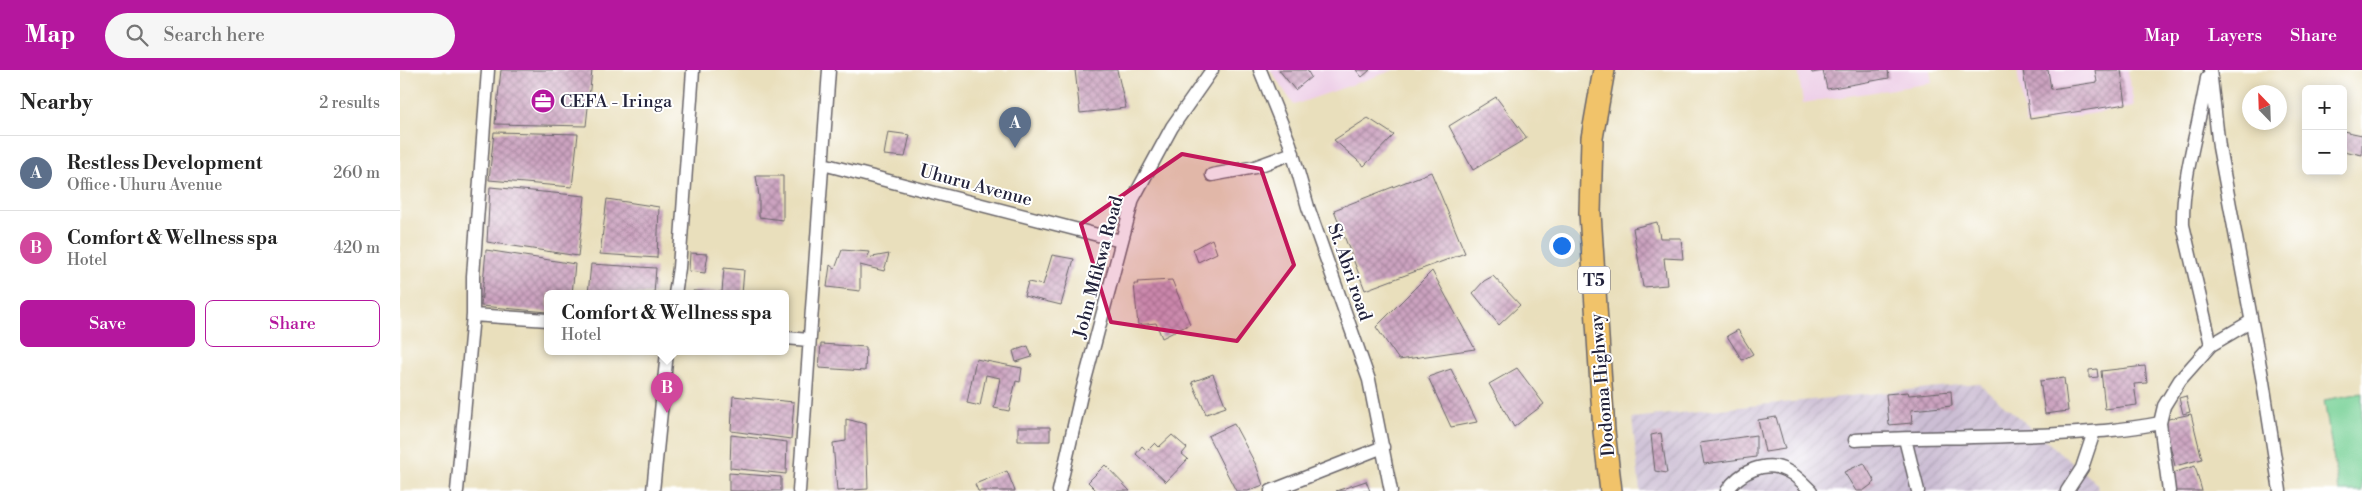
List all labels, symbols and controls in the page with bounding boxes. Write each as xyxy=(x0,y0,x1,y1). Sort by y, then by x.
search box xyxy=(105,13,455,58)
text: Map xyxy=(25,20,75,50)
icon: search xyxy=(123,21,151,49)
text: Search here xyxy=(163,23,265,47)
text: Map xyxy=(2145,24,2180,47)
text: Layers xyxy=(2208,24,2262,47)
text: Share xyxy=(2290,24,2337,47)
north arrow xyxy=(2242,85,2287,130)
map controls xyxy=(2302,85,2347,175)
button: + xyxy=(2302,85,2347,130)
office icon: CEFA - Iringa xyxy=(530,88,556,114)
text: Nearby xyxy=(20,90,93,116)
place label: CEFA - Iringa xyxy=(560,90,673,113)
text: 2 results xyxy=(319,93,380,113)
pin: A xyxy=(999,107,1031,148)
button: − xyxy=(2302,130,2347,175)
text: Restless Development xyxy=(67,151,262,175)
street label: Uhuru Avenue xyxy=(917,159,1035,212)
text: A xyxy=(30,163,42,183)
text: 260 m xyxy=(333,163,380,183)
text: Office · Uhuru Avenue xyxy=(67,175,222,195)
street label: John Mfikwa Road xyxy=(1068,193,1129,342)
street label: St. Abri road xyxy=(1322,220,1377,325)
text: Comfort & Wellness spa xyxy=(67,226,278,250)
your location xyxy=(1549,233,1575,259)
text: B xyxy=(30,238,42,258)
text: 420 m xyxy=(333,238,380,258)
text: Hotel xyxy=(67,250,107,270)
road number: T5 xyxy=(1578,266,1610,294)
popup xyxy=(544,290,789,355)
button: Save xyxy=(20,300,195,347)
button: Share xyxy=(205,300,380,347)
text: Comfort & Wellness spa xyxy=(561,301,772,325)
street label: Dodoma Highway xyxy=(1585,312,1620,457)
text: Hotel xyxy=(561,325,601,345)
pin: B xyxy=(651,372,683,413)

